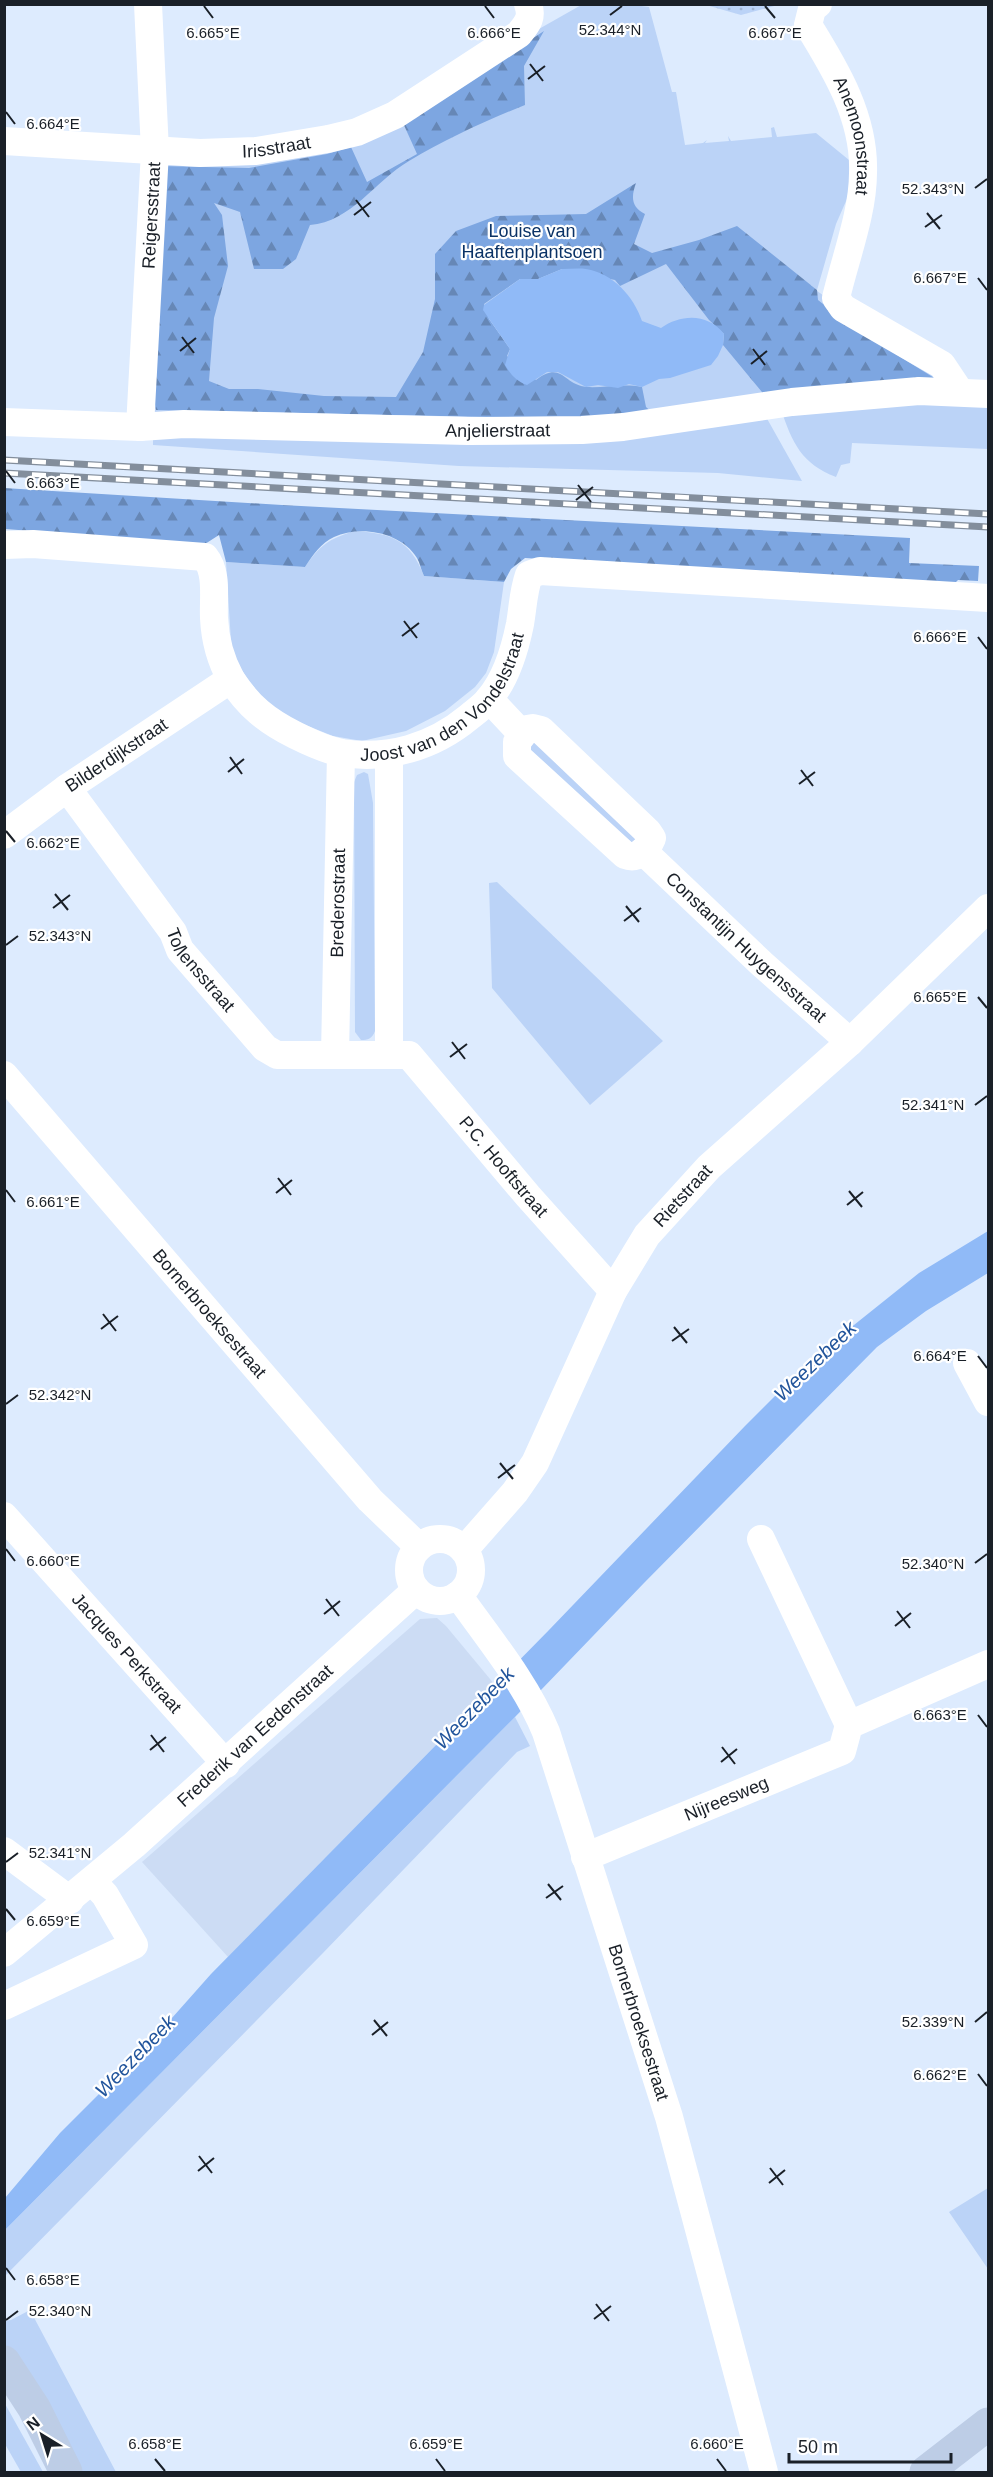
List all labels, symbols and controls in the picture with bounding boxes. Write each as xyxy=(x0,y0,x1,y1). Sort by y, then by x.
text: 52.344°N xyxy=(579,21,641,38)
text: 6.665°E xyxy=(186,24,240,41)
text: 6.666°E xyxy=(467,24,521,41)
text: 6.667°E xyxy=(748,24,802,41)
street label: Anemoonstraat xyxy=(829,73,873,197)
text: 6.664°E xyxy=(26,115,80,132)
street label: Irisstraat xyxy=(242,132,312,161)
street label: Reigersstraat xyxy=(139,161,164,269)
text: 52.343°N xyxy=(902,180,964,197)
park label: Louise van Haaftenplantsoen xyxy=(461,221,603,262)
text: 6.667°E xyxy=(913,269,967,286)
street label: Anjelierstraat xyxy=(445,420,550,441)
text: 6.663°E xyxy=(26,474,80,491)
text: 6.666°E xyxy=(913,628,967,645)
street label: Joost van den Vondelstraat xyxy=(360,631,528,765)
street label: Bilderdijkstraat xyxy=(62,714,171,796)
text: 6.662°E xyxy=(26,834,80,851)
street label: Brederostraat xyxy=(327,848,349,958)
street label: Constantijn Huygensstraat xyxy=(662,868,830,1026)
street label: Tollensstraat xyxy=(162,925,239,1016)
text: 52.343°N xyxy=(29,927,91,944)
text: 6.665°E xyxy=(913,988,967,1005)
text: 52.341°N xyxy=(902,1096,964,1113)
street label: P.C. Hooftstraat xyxy=(455,1112,552,1221)
street label: Rietstraat xyxy=(649,1160,716,1231)
text: 6.661°E xyxy=(26,1193,80,1210)
street label: Bornerbroeksestraat xyxy=(149,1245,270,1382)
water label: Weezebeek xyxy=(769,1316,861,1405)
text: 6.664°E xyxy=(913,1347,967,1364)
text: 52.342°N xyxy=(29,1386,91,1403)
text: 6.660°E xyxy=(26,1552,80,1569)
text: 52.340°N xyxy=(902,1555,964,1572)
street label: Jacques Perkstraat xyxy=(68,1589,186,1717)
street label: Frederik van Eedenstraat xyxy=(173,1660,337,1811)
water label: Weezebeek xyxy=(430,1662,519,1754)
text: 6.663°E xyxy=(913,1706,967,1723)
street label: Nijreesweg xyxy=(681,1772,771,1825)
text: 52.341°N xyxy=(29,1844,91,1861)
text: 6.659°E xyxy=(26,1912,80,1929)
street label: Bornerbroeksestraat xyxy=(604,1942,673,2103)
water label: Weezebeek xyxy=(91,2010,180,2102)
text: 52.339°N xyxy=(902,2013,964,2030)
text: 6.662°E xyxy=(913,2066,967,2083)
text: 6.658°E xyxy=(26,2271,80,2288)
text: 52.340°N xyxy=(29,2302,91,2319)
north arrow xyxy=(12,2405,72,2465)
text: N xyxy=(23,2413,43,2434)
scale bar xyxy=(789,2426,951,2464)
text: 6.658°E xyxy=(128,2435,182,2452)
text: 6.659°E xyxy=(409,2435,463,2452)
text: 6.660°E xyxy=(690,2435,744,2452)
text: 50 m xyxy=(798,2437,838,2457)

